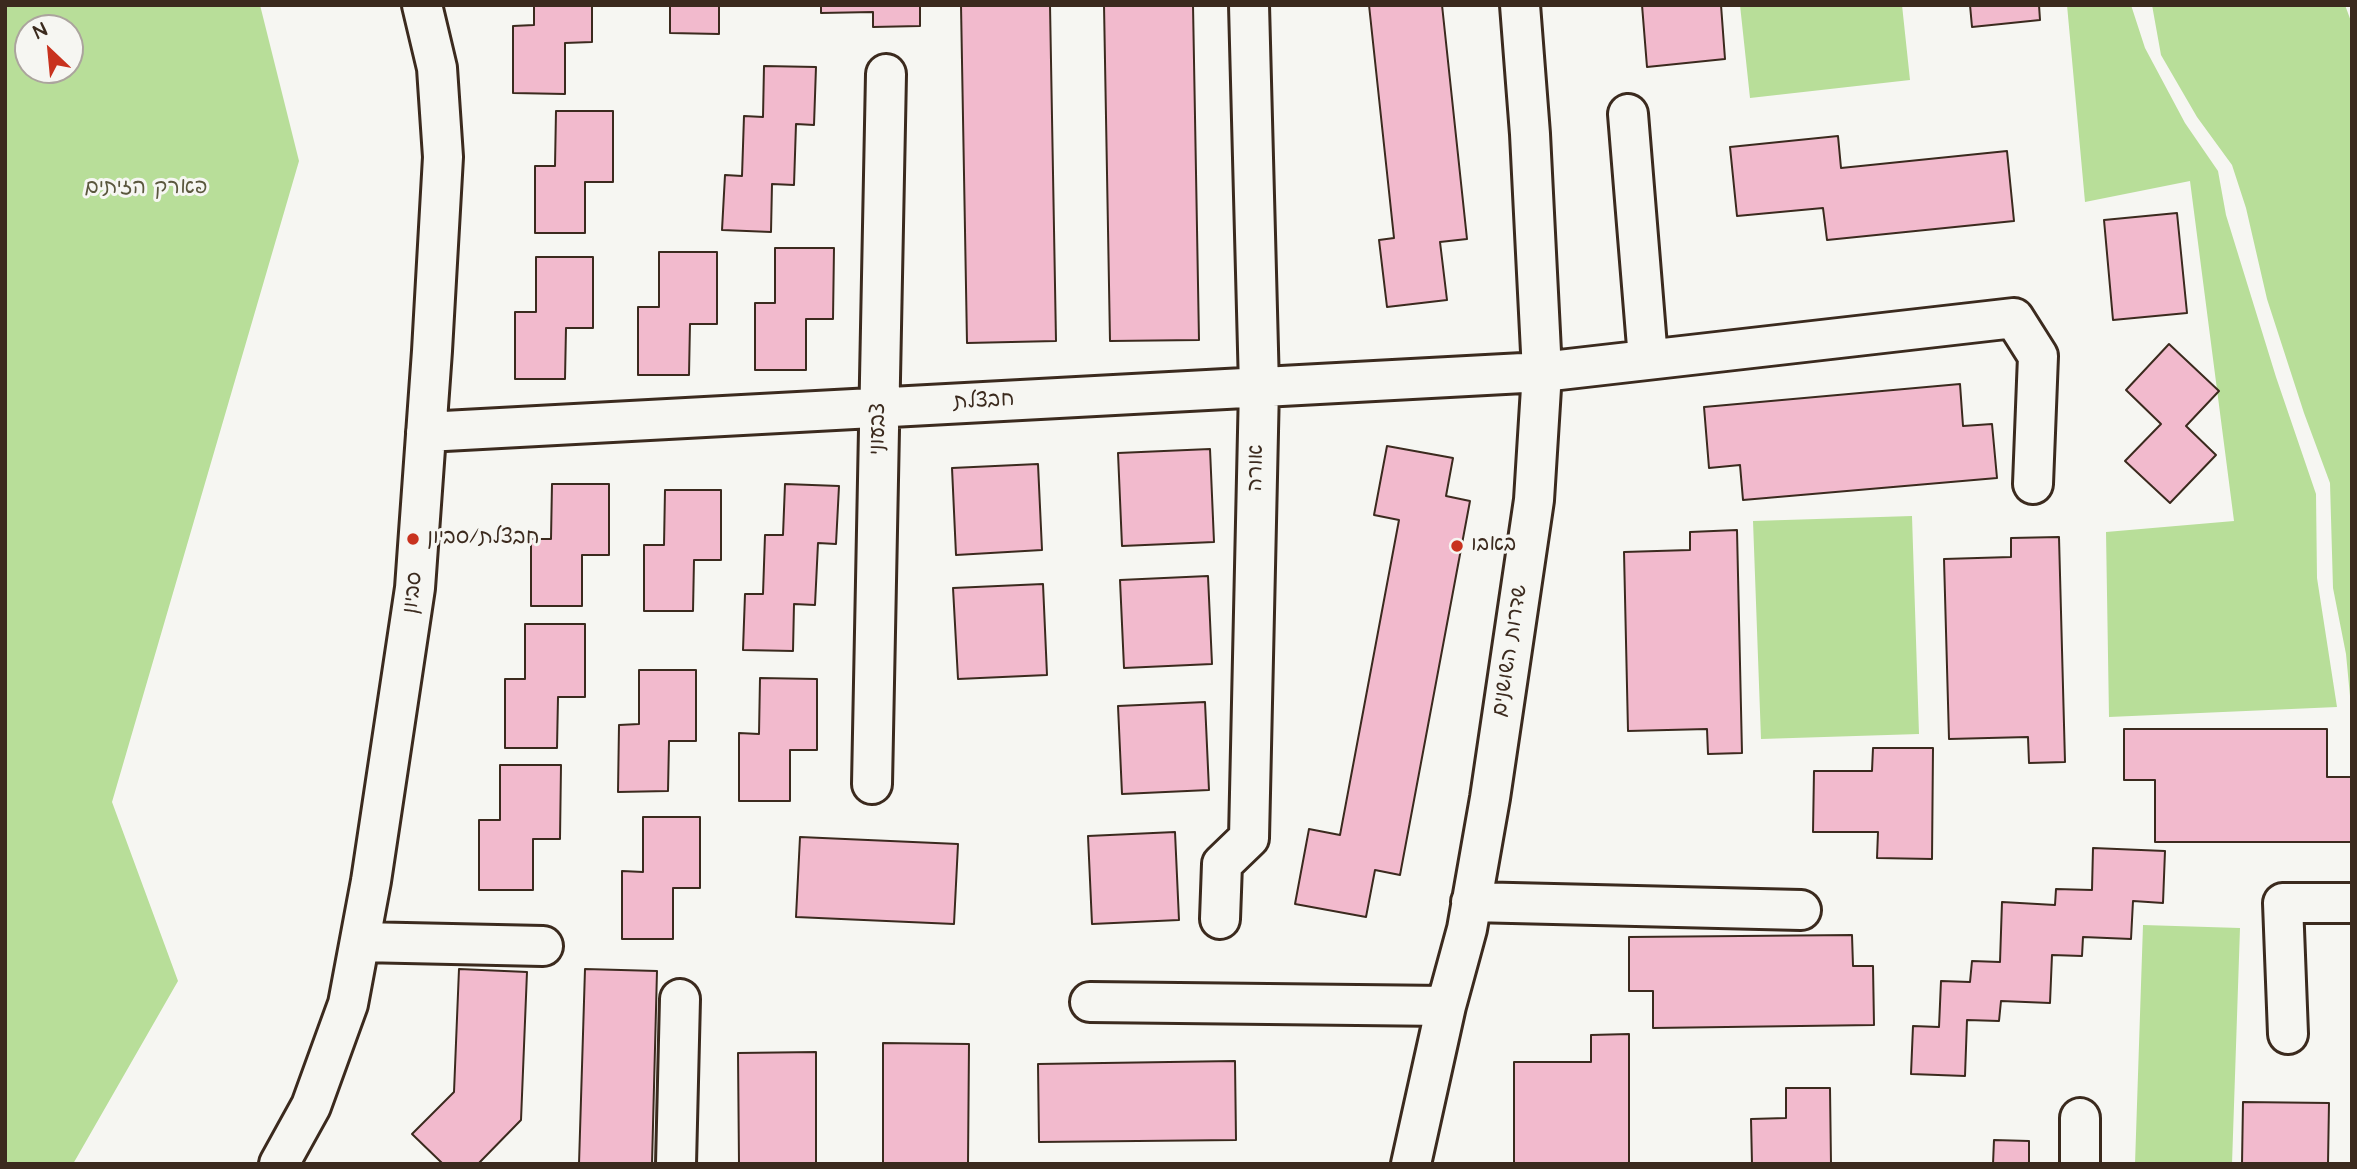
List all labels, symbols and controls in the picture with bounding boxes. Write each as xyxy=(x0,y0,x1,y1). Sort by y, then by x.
north arrow xyxy=(14,14,84,84)
text: N xyxy=(29,17,52,46)
park label: פארק הזיתים xyxy=(84,176,208,202)
street label: חבצלת xyxy=(953,388,1015,416)
street label: צבעוני xyxy=(866,403,892,455)
street label: אורה xyxy=(1244,444,1270,492)
place label: חבצלת/סביון xyxy=(427,526,540,552)
marker: חבצלת/סביון xyxy=(405,531,421,547)
place label: באבו xyxy=(1471,533,1516,559)
marker: באבו xyxy=(1449,538,1465,554)
street label: סביון xyxy=(399,571,429,615)
street label: שדרות השושנים xyxy=(1488,583,1534,719)

